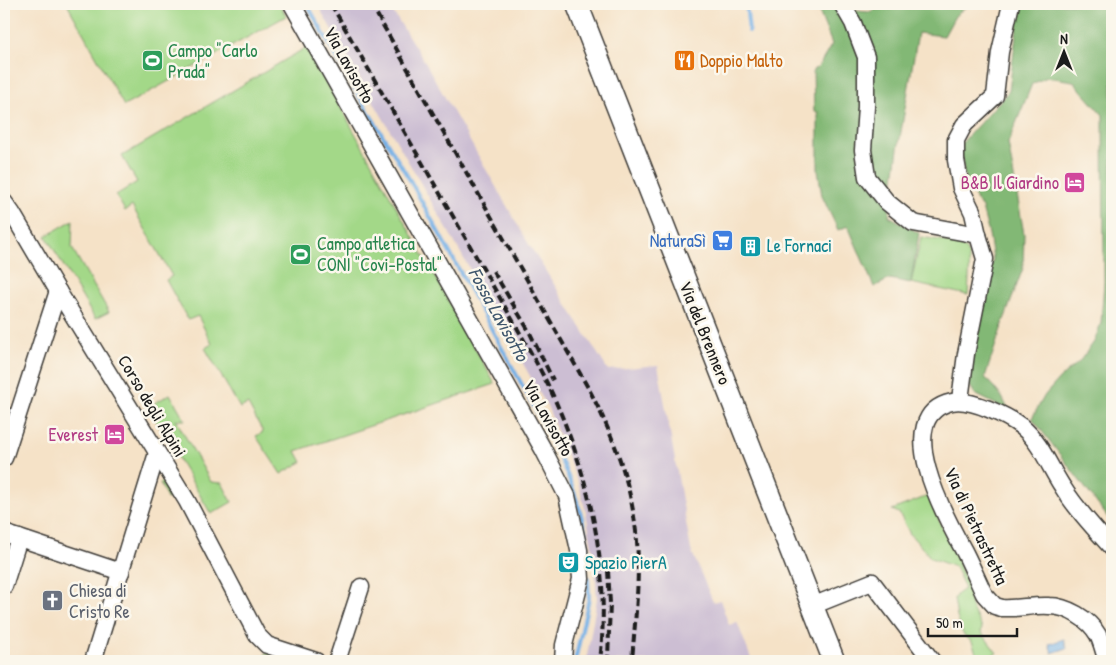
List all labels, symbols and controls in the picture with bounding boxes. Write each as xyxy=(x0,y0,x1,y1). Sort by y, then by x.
street label: Via Lavisotto xyxy=(318,22,381,108)
north arrow xyxy=(1038,28,1088,78)
text: N xyxy=(1060,29,1068,48)
place label: Campo "Carlo Prada" xyxy=(168,38,258,84)
place label: Doppio Malto xyxy=(700,48,783,73)
sports icon: Campo "Carlo Prada" xyxy=(140,49,164,73)
restaurant icon: Doppio Malto xyxy=(672,49,696,73)
place label: B&B Il Giardino xyxy=(961,170,1059,195)
hotel icon: B&B Il Giardino xyxy=(1063,171,1087,195)
place label: NaturaSì xyxy=(650,228,706,253)
supermarket icon: NaturaSì xyxy=(710,229,734,253)
place label: Campo atletica CONI "Covi-Postal" xyxy=(317,231,442,277)
place label: Le Fornaci xyxy=(767,233,832,258)
building icon: Le Fornaci xyxy=(739,234,763,258)
sports icon: Campo atletica CONI "Covi-Postal" xyxy=(289,242,313,266)
water label: Fossa Lavisotto xyxy=(463,263,536,367)
street label: Via del Brennero xyxy=(673,277,738,388)
street label: Corso degli Alpini xyxy=(112,350,193,461)
street label: Via Lavisotto xyxy=(517,375,580,461)
place label: Everest xyxy=(48,422,99,447)
hotel icon: Everest xyxy=(102,423,126,447)
street label: Via di Pietrastretta xyxy=(938,463,1015,589)
place label: Spazio PierA xyxy=(585,550,667,575)
theatre icon: Spazio PierA xyxy=(557,551,581,575)
place label: Chiesa di Cristo Re xyxy=(69,578,130,624)
church icon: Chiesa di Cristo Re xyxy=(41,589,65,613)
scale bar xyxy=(928,605,1017,637)
text: 50 m xyxy=(936,612,963,633)

